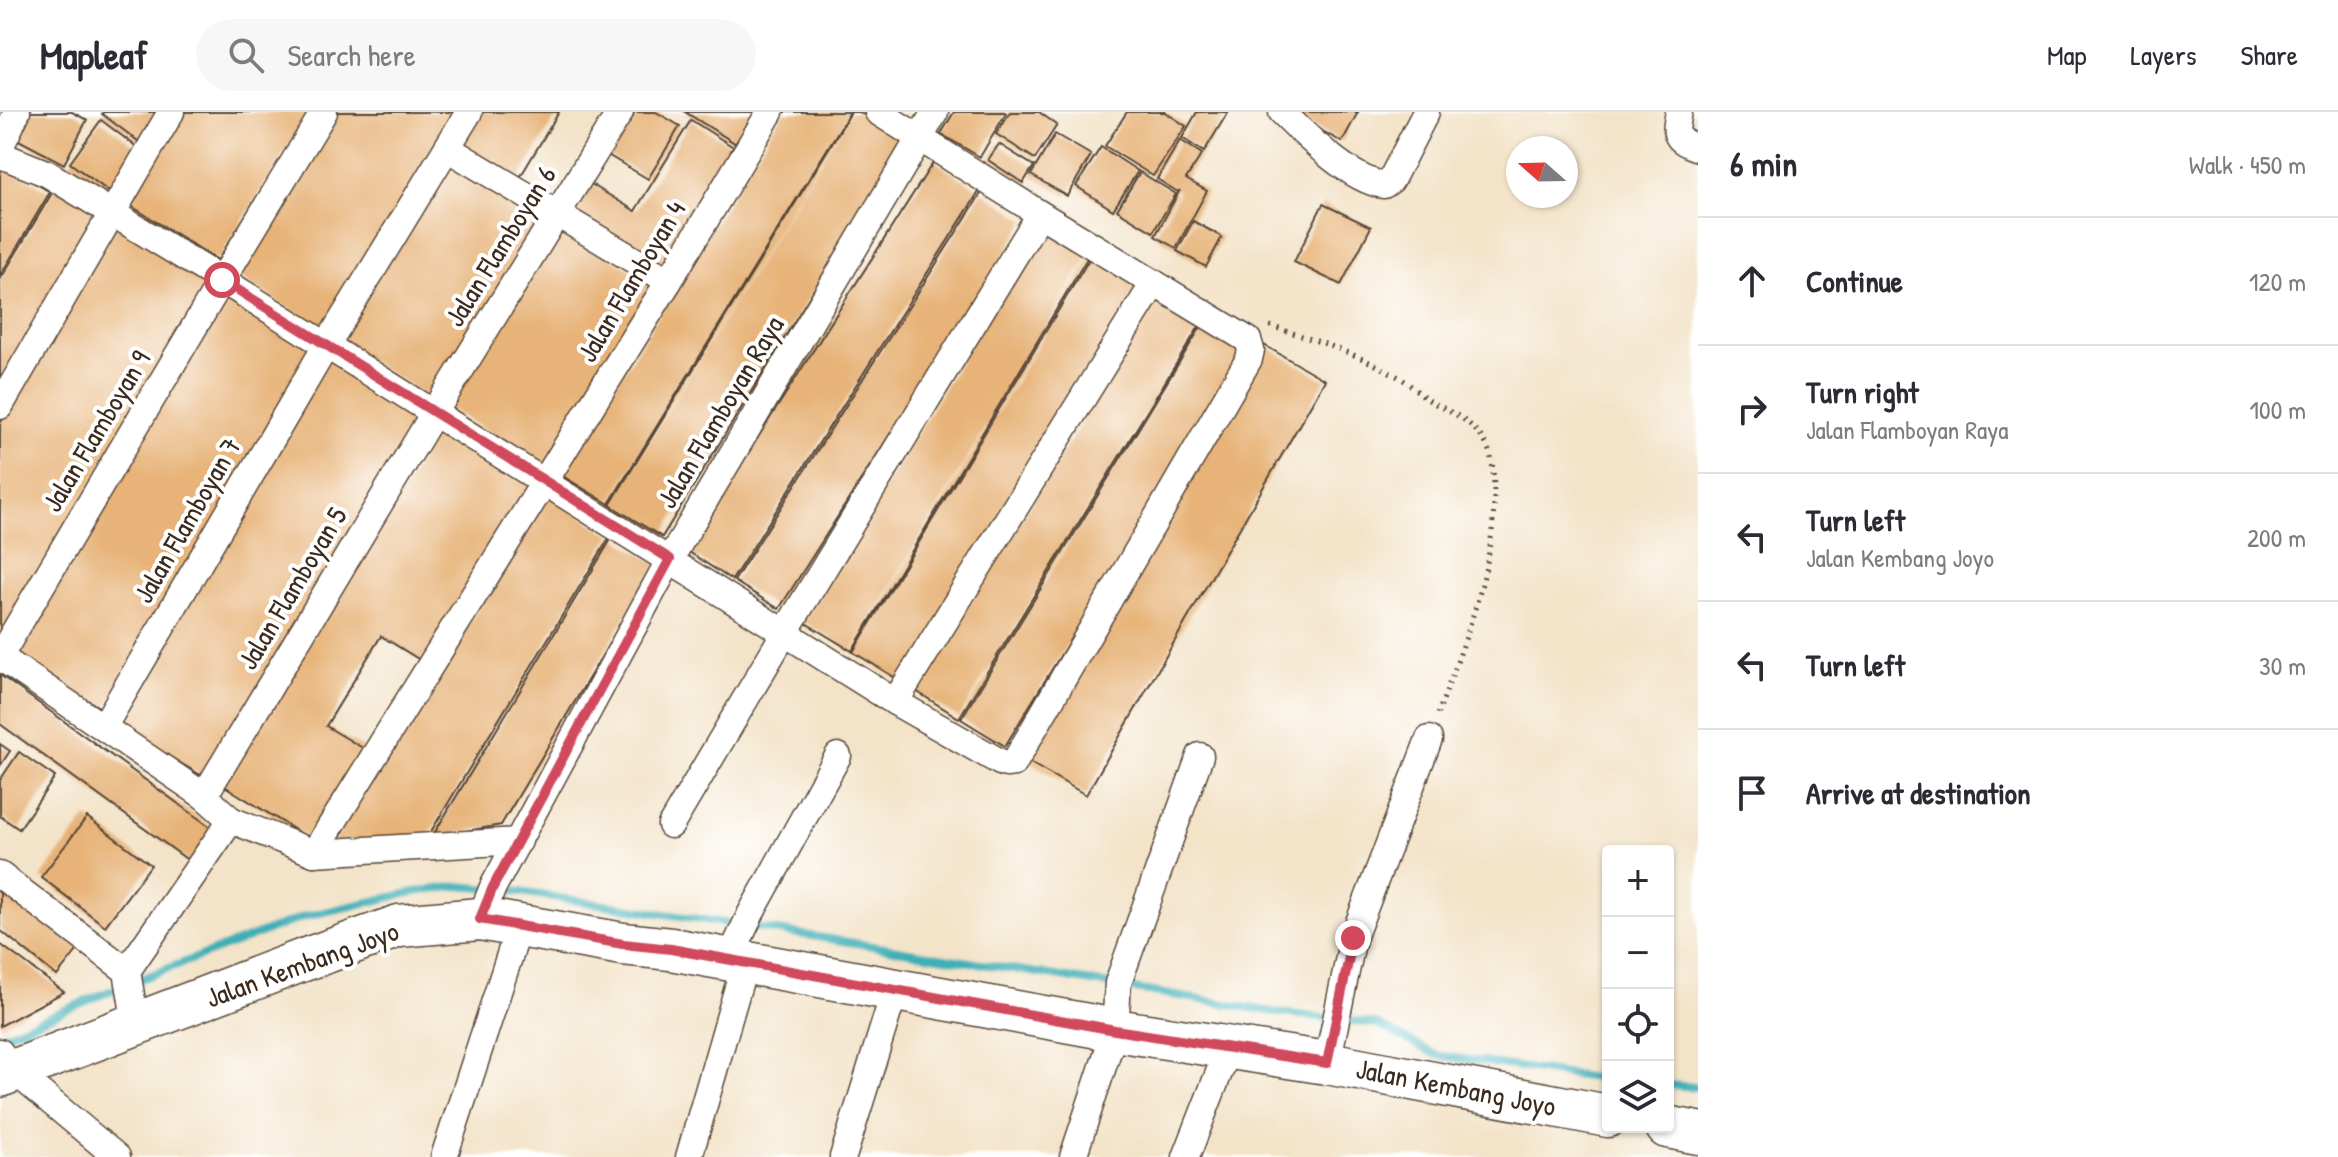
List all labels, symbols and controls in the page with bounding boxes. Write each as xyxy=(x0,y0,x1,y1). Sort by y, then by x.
search box xyxy=(196,19,756,91)
text: Mapleaf xyxy=(40,29,148,81)
icon: search xyxy=(224,33,268,77)
text: Search here xyxy=(288,35,416,75)
text: Map xyxy=(2047,36,2087,74)
text: Layers xyxy=(2131,36,2196,74)
text: Share xyxy=(2240,36,2298,74)
north arrow xyxy=(1506,136,1578,208)
text: 6 min xyxy=(1730,141,1798,187)
text: Walk · 450 m xyxy=(2189,147,2306,182)
street label: Jalan Flamboyan 6 xyxy=(435,158,565,334)
street label: Jalan Flamboyan 4 xyxy=(568,193,694,369)
icon: ahead xyxy=(1730,259,1774,303)
text: Continue xyxy=(1806,261,1903,301)
route start xyxy=(204,262,240,298)
text: 120 m xyxy=(2249,264,2306,299)
street label: Jalan Flamboyan Raya xyxy=(648,309,792,515)
street label: Jalan Flamboyan 9 xyxy=(33,343,159,519)
text: Turn right xyxy=(1806,372,1919,412)
icon: right xyxy=(1730,387,1774,431)
text: 100 m xyxy=(2250,392,2306,427)
text: Jalan Flamboyan Raya xyxy=(1806,412,2009,447)
street label: Jalan Flamboyan 7 xyxy=(124,430,250,610)
street label: Jalan Flamboyan 5 xyxy=(228,499,356,676)
text: Turn left xyxy=(1806,500,1905,540)
icon: left xyxy=(1730,515,1774,559)
text: 200 m xyxy=(2247,520,2306,555)
text: Jalan Kembang Joyo xyxy=(1806,540,1994,575)
icon: left xyxy=(1730,643,1774,687)
text: Turn left xyxy=(1806,645,1905,685)
text: 30 m xyxy=(2259,648,2306,683)
icon: arrive xyxy=(1730,771,1774,815)
text: Arrive at destination xyxy=(1806,773,2031,813)
map controls xyxy=(1602,845,1674,1133)
button: + xyxy=(1602,845,1674,917)
street label: Jalan Kembang Joyo xyxy=(200,912,404,1016)
button: − xyxy=(1602,917,1674,989)
route end xyxy=(1335,920,1371,956)
button: locate xyxy=(1602,989,1674,1061)
street label: Jalan Kembang Joyo xyxy=(1353,1049,1559,1125)
button: layers xyxy=(1602,1061,1674,1133)

